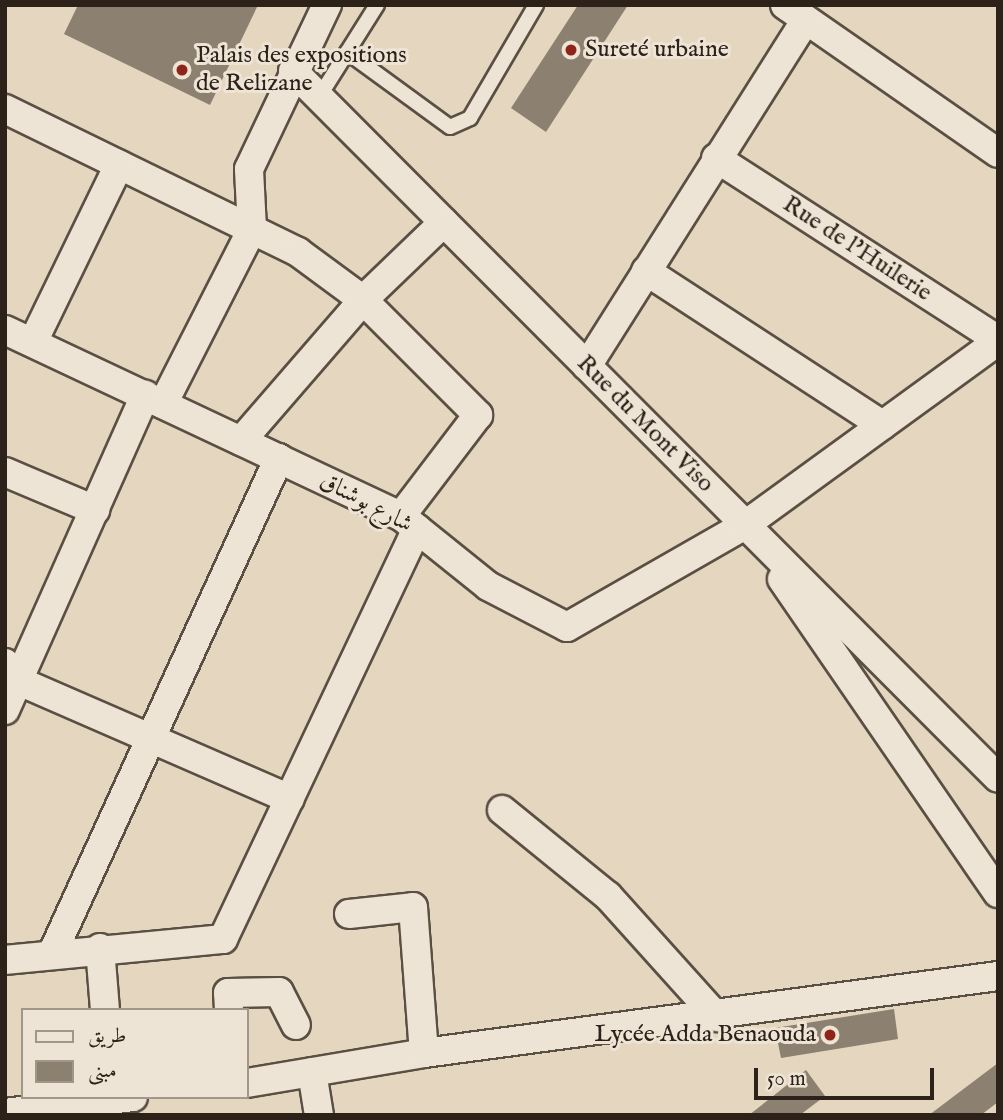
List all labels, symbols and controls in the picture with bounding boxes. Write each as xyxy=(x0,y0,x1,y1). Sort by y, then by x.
place label: Sureté urbaine xyxy=(585,36,729,64)
place label: Palais des expositions de Relizane xyxy=(196,42,407,98)
marker: Sureté urbaine xyxy=(563,42,579,58)
marker: Palais des expositions de Relizane xyxy=(174,62,190,78)
street label: Rue de l'Huilerie xyxy=(777,190,937,308)
street label: Rue du Mont Viso xyxy=(570,349,720,499)
street label: شارع بوشناق xyxy=(315,467,417,539)
legend xyxy=(21,1008,248,1099)
place label: Lycée Adda Benaouda xyxy=(594,1021,816,1049)
text: طريق xyxy=(88,1023,126,1050)
marker: Lycée Adda Benaouda xyxy=(822,1027,838,1043)
scale bar xyxy=(758,1054,938,1098)
text: مبنى xyxy=(88,1058,117,1085)
text: 50 m xyxy=(767,1066,806,1093)

